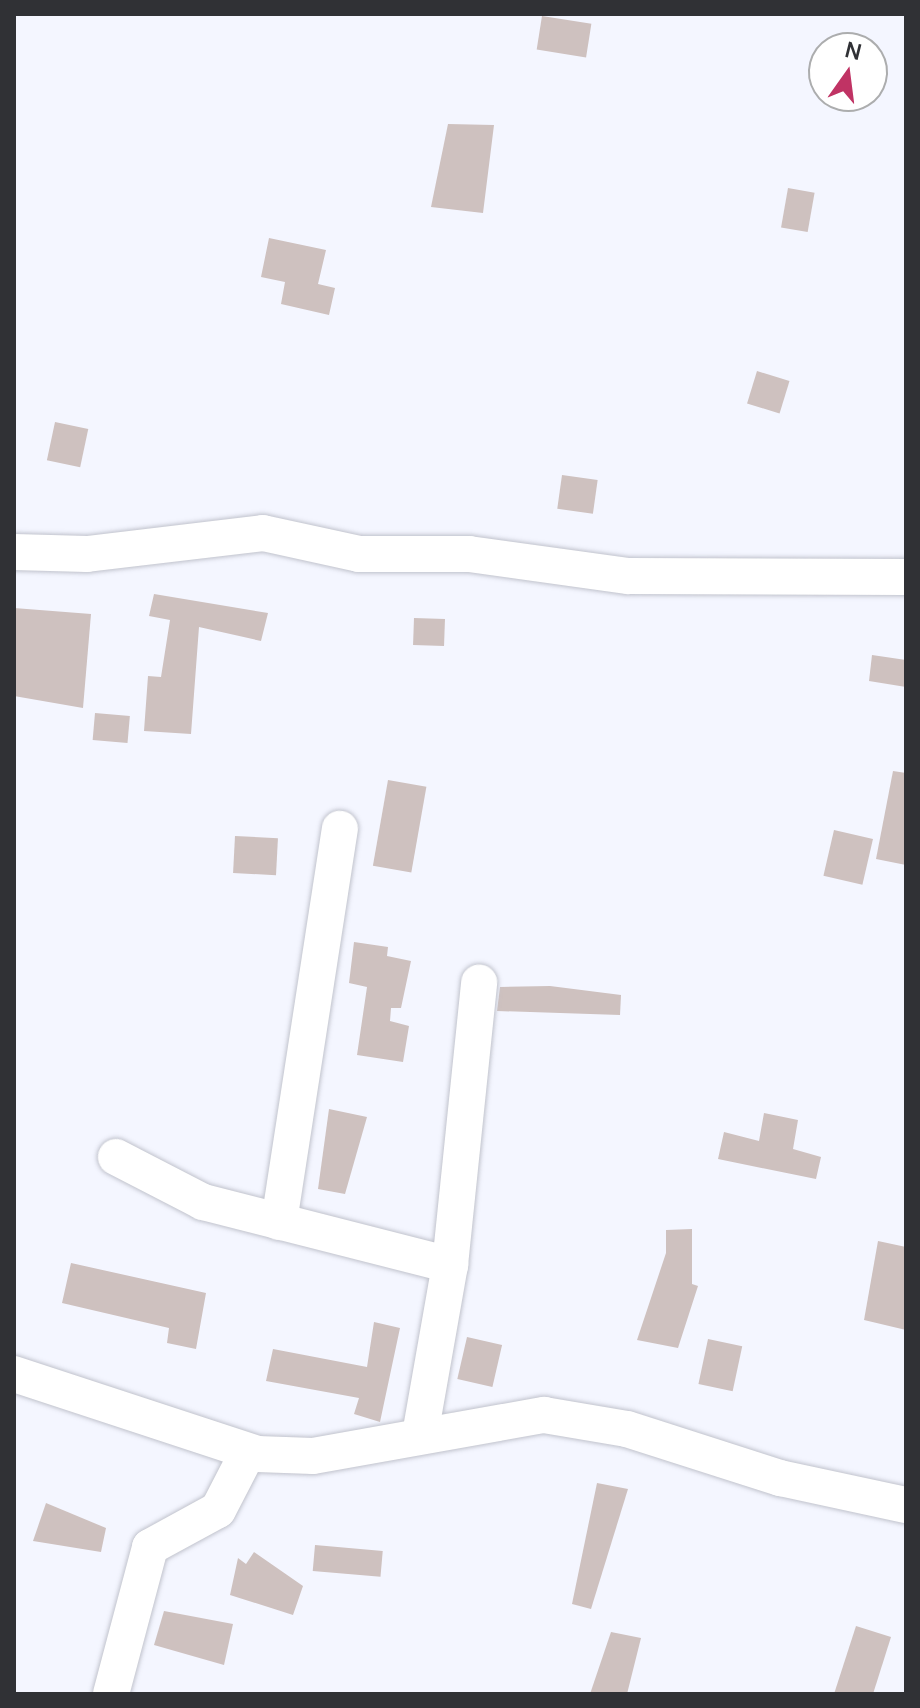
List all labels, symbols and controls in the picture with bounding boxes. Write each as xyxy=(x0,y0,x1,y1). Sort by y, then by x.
north arrow xyxy=(808,32,888,112)
text: N xyxy=(842,34,865,67)

